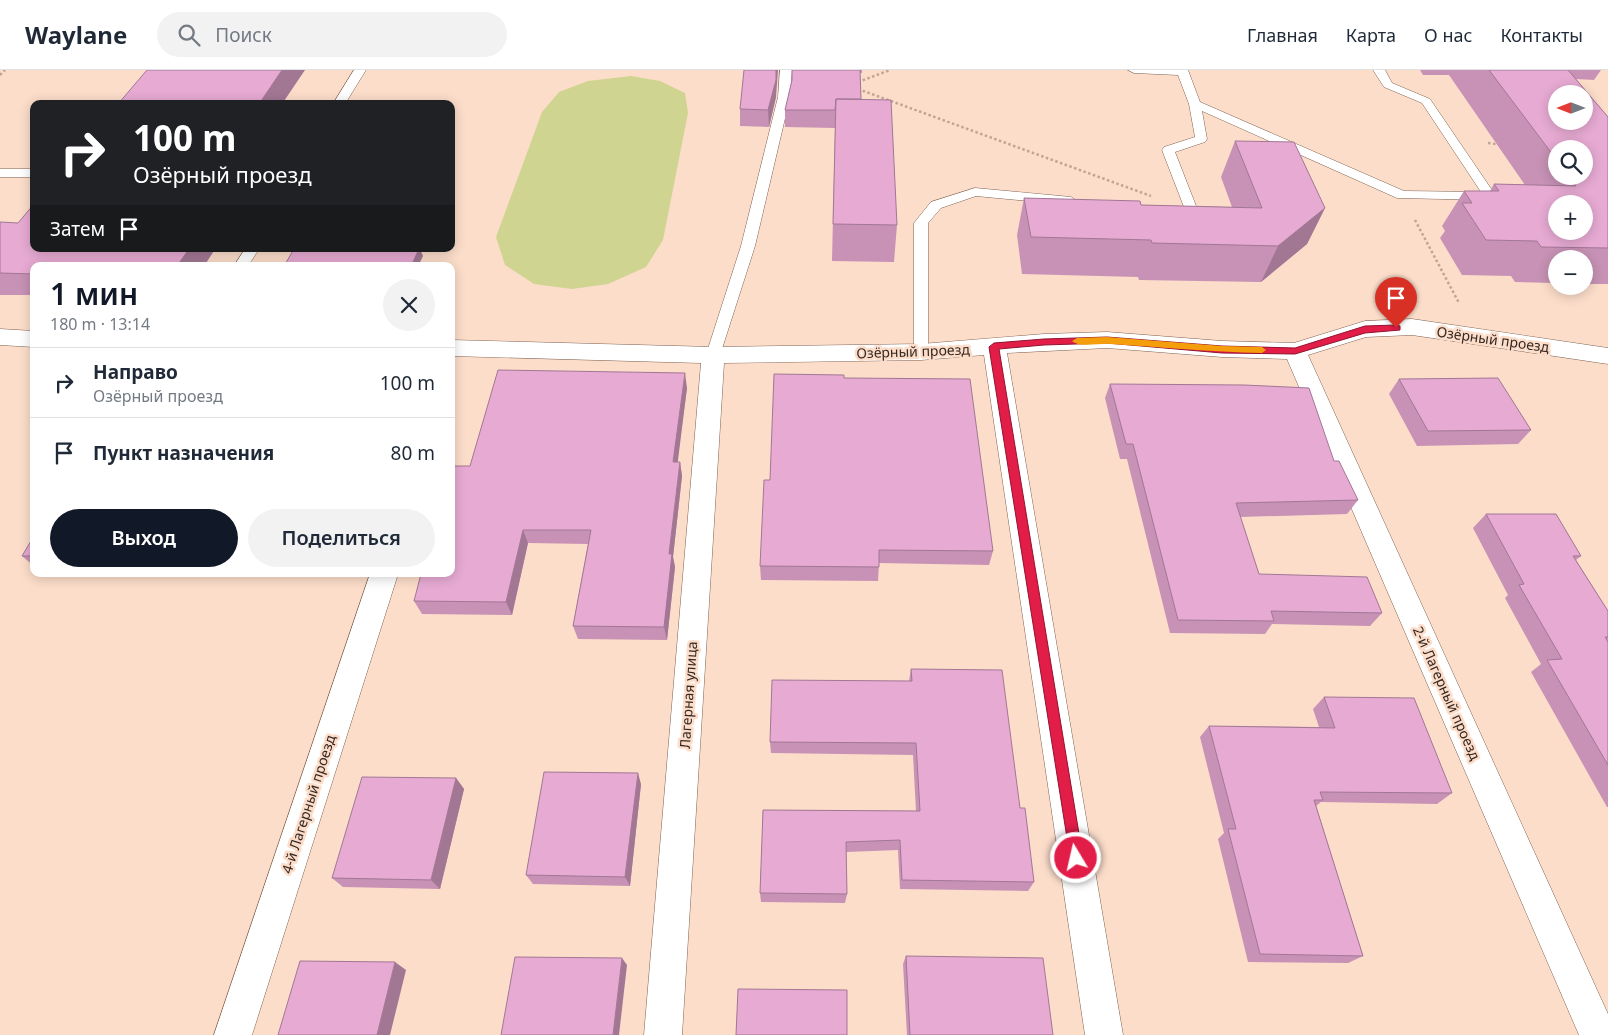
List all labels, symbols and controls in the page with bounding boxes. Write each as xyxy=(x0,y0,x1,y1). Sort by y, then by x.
search box xyxy=(157,12,507,57)
text: Waylane xyxy=(25,18,127,51)
icon: search xyxy=(175,21,203,49)
text: Поиск xyxy=(215,22,272,48)
text: Главная xyxy=(1247,23,1318,47)
text: Карта xyxy=(1346,23,1396,47)
text: О нас xyxy=(1424,23,1472,47)
text: Контакты xyxy=(1500,23,1583,47)
north arrow xyxy=(1548,85,1592,130)
map controls xyxy=(1548,85,1593,295)
text: 100 m xyxy=(133,114,236,161)
icon: right xyxy=(50,120,115,185)
button: search xyxy=(1548,140,1593,185)
text: Озёрный проезд xyxy=(133,159,312,189)
button: + xyxy=(1548,195,1593,240)
icon: arrive xyxy=(115,215,143,243)
text: Затем xyxy=(50,216,105,242)
button: − xyxy=(1548,250,1593,295)
text: 1 мин xyxy=(50,273,138,314)
pin xyxy=(1375,277,1417,328)
button: close xyxy=(383,279,435,331)
icon: arrive xyxy=(1382,284,1410,312)
text: 180 m · 13:14 xyxy=(50,313,150,335)
street label: Озёрный проезд xyxy=(1435,322,1551,356)
street label: Озёрный проезд xyxy=(856,340,971,362)
text: Направо xyxy=(93,359,178,385)
icon: right xyxy=(50,369,78,397)
text: 100 m xyxy=(380,370,435,396)
text: Озёрный проезд xyxy=(93,385,223,407)
icon: arrive xyxy=(50,439,78,467)
text: Пункт назначения xyxy=(93,440,274,466)
text: 80 m xyxy=(391,440,435,466)
button: Выход xyxy=(50,509,238,567)
button: Поделиться xyxy=(248,509,435,567)
street label: 2-й Лагерный проезд xyxy=(1409,623,1485,763)
street label: Лагерная улица xyxy=(675,641,701,749)
street label: 4-й Лагерный проезд xyxy=(277,732,340,876)
position arrow xyxy=(1049,831,1101,883)

